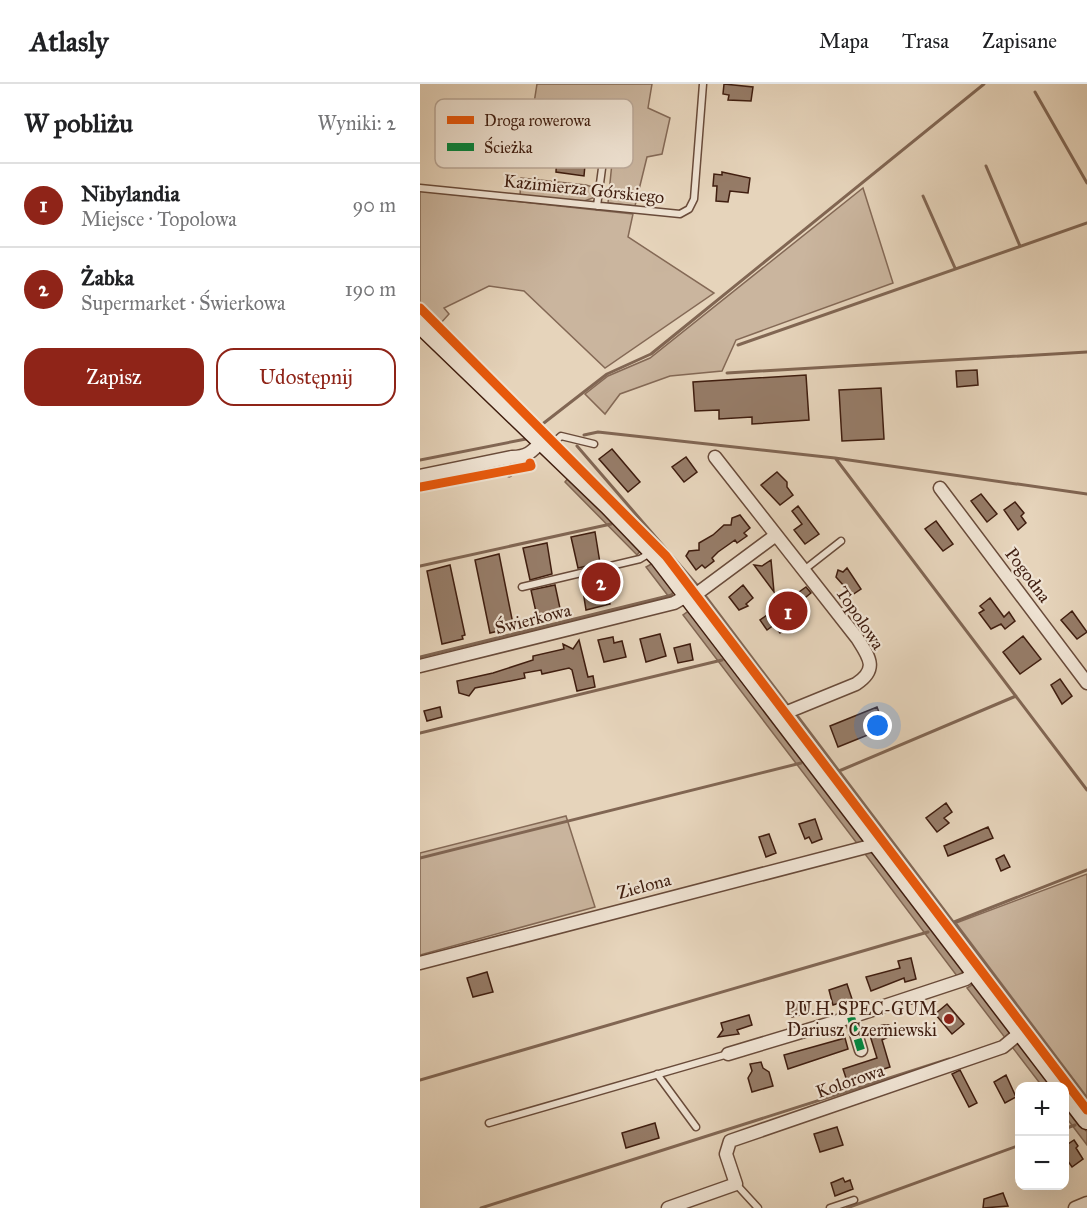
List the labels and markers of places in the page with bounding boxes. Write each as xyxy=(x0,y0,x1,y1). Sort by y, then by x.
pin: 2 xyxy=(582,560,621,604)
pin: 1 xyxy=(768,588,808,634)
place label: P.U.H. SPEC-GUM Dariusz Czerniewski xyxy=(785,998,937,1041)
marker: P.U.H. SPEC-GUM Dariusz Czerniewski xyxy=(942,1012,956,1026)

